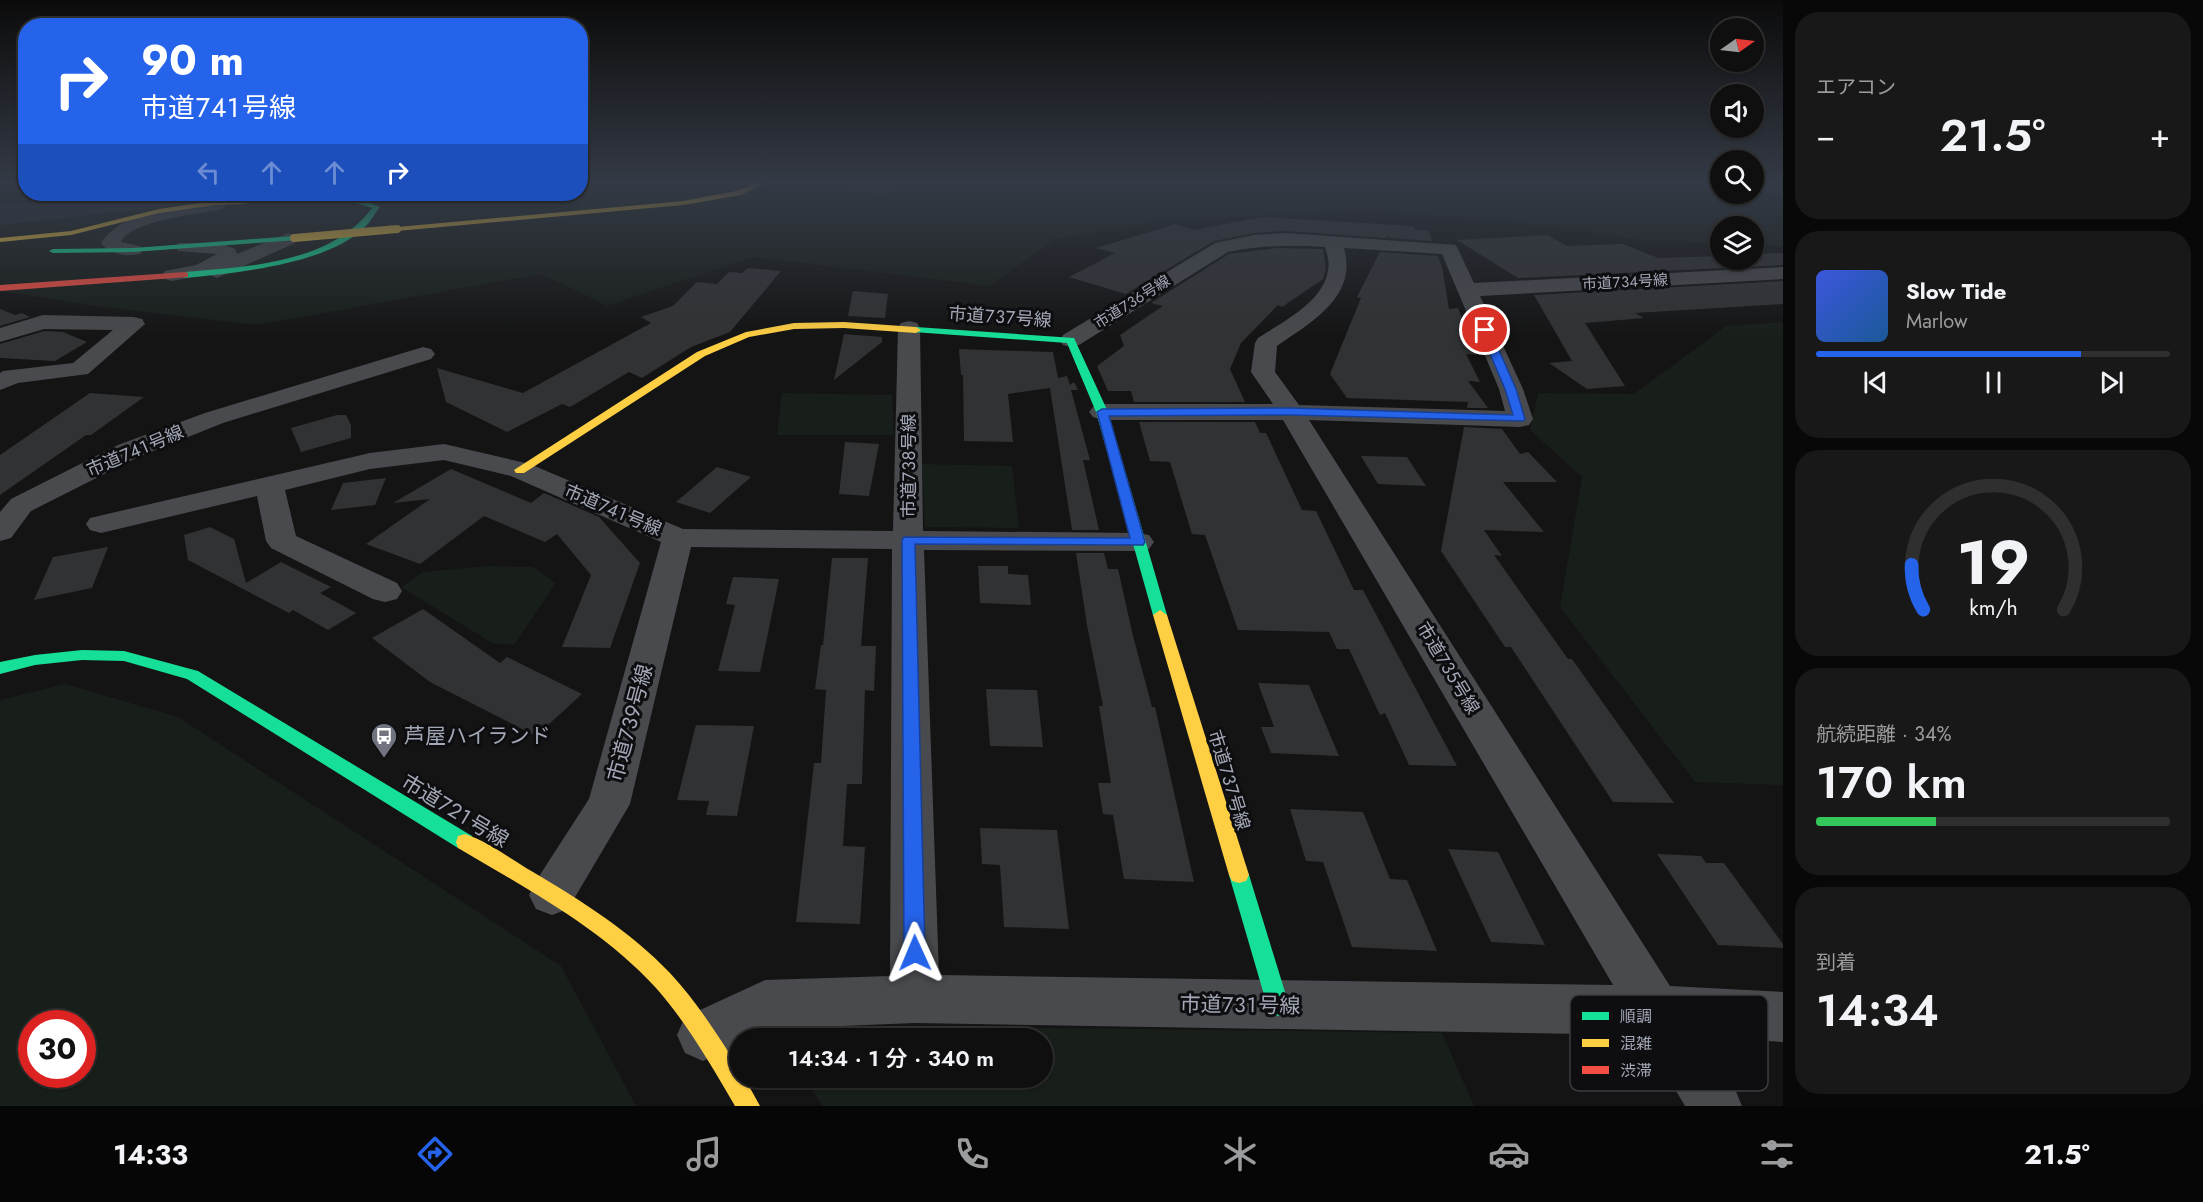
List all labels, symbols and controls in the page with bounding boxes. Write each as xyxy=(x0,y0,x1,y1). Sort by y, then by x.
north arrow xyxy=(1710,18,1764,72)
map controls xyxy=(1710,18,1764,270)
text: 90 m xyxy=(141,30,244,91)
icon: right xyxy=(42,42,120,120)
text: エアコン xyxy=(1816,73,1896,102)
button: sound xyxy=(1710,84,1764,138)
text: 市道７４１号線 xyxy=(141,88,296,127)
text: 21.5° xyxy=(1940,103,2045,168)
text: − xyxy=(1816,112,1835,159)
text: + xyxy=(2150,112,2170,159)
button: search xyxy=(1710,150,1764,204)
icon: left xyxy=(192,156,225,189)
icon: ahead xyxy=(255,156,288,189)
icon: ahead xyxy=(318,156,351,189)
icon: right xyxy=(381,156,414,189)
button: layers xyxy=(1710,216,1764,270)
street label: 市道７３４号線 xyxy=(1581,269,1669,295)
street label: 市道７３６号線 xyxy=(1090,270,1174,334)
text: Slow Tide xyxy=(1906,275,2006,307)
street label: 市道７３７号線 xyxy=(948,300,1052,334)
pin xyxy=(1459,304,1510,355)
text: Marlow xyxy=(1906,307,1968,336)
icon: arrive xyxy=(1468,313,1501,346)
icon: previous xyxy=(1859,366,1892,399)
icon: pause xyxy=(1977,366,2010,399)
icon: next xyxy=(2095,366,2128,399)
street label: 市道７３８号線 xyxy=(896,414,922,518)
street label: 市道７４１号線 xyxy=(82,419,188,483)
street label: 市道７４１号線 xyxy=(560,478,666,542)
text: 19 xyxy=(1956,517,2030,607)
text: km/h xyxy=(1969,592,2017,623)
street label: 市道７３５号線 xyxy=(1410,617,1486,719)
street label: 市道７３９号線 xyxy=(600,661,660,785)
text: 航続距離 · 34% xyxy=(1816,720,1952,749)
bus stop icon: 芦屋ハイランド xyxy=(369,721,399,759)
place label: 芦屋ハイランド xyxy=(404,721,551,751)
street label: 市道７３７号線 xyxy=(1201,727,1257,833)
text: 170 km xyxy=(1816,750,1967,815)
street label: 市道７２１号線 xyxy=(396,767,514,855)
position arrow xyxy=(883,921,947,985)
text: 到着 xyxy=(1816,948,1856,977)
text: 14:34 xyxy=(1816,978,1939,1043)
street label: 市道７３１号線 xyxy=(1179,989,1301,1021)
legend xyxy=(1570,995,1768,1091)
text: 順調 xyxy=(1620,1005,1652,1028)
speed limit sign: 30 xyxy=(18,1010,96,1088)
text: 混雑 xyxy=(1620,1032,1652,1055)
text: 14:34 · 1 分 · 340 m xyxy=(788,1042,994,1074)
text: 渋滞 xyxy=(1620,1059,1652,1082)
icon: directions xyxy=(414,1133,456,1175)
icon: music xyxy=(683,1133,725,1175)
icon: phone xyxy=(951,1133,993,1175)
icon: climate xyxy=(1219,1133,1261,1175)
icon: car xyxy=(1488,1133,1530,1175)
icon: filters xyxy=(1756,1133,1798,1175)
text: 14:33 xyxy=(113,1135,188,1174)
text: 21.5° xyxy=(2024,1135,2090,1174)

